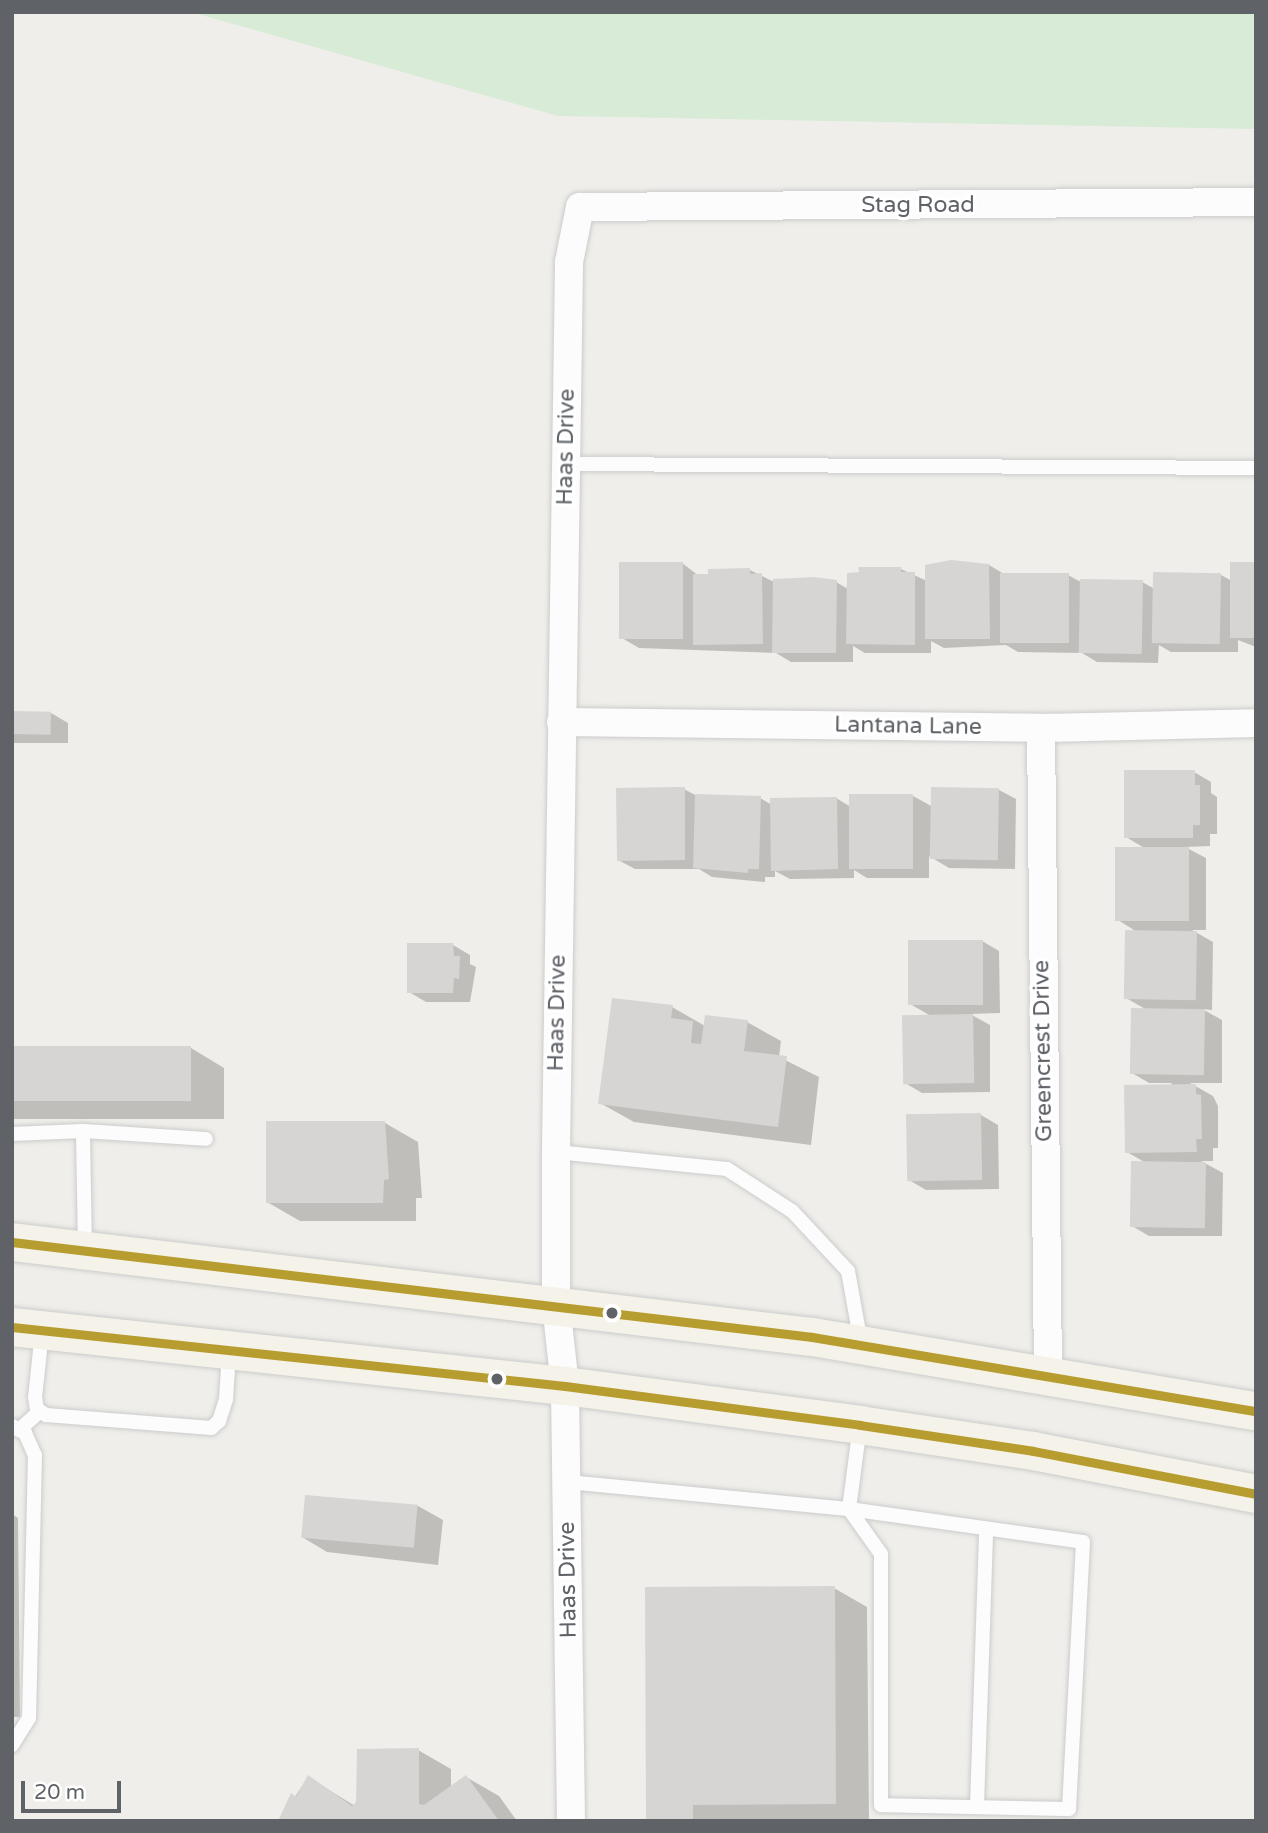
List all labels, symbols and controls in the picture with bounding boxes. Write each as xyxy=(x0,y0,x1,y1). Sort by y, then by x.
street label: Stag Road xyxy=(861,191,975,219)
street label: Haas Drive xyxy=(551,388,581,506)
street label: Lantana Lane xyxy=(834,711,982,741)
street label: Haas Drive xyxy=(542,954,572,1072)
street label: Greencrest Drive xyxy=(1028,960,1058,1142)
unlabelled marker xyxy=(605,1306,619,1320)
unlabelled marker xyxy=(490,1372,504,1386)
street label: Haas Drive xyxy=(553,1521,583,1639)
scale bar xyxy=(24,1766,124,1810)
text: 20 m xyxy=(34,1780,85,1805)

